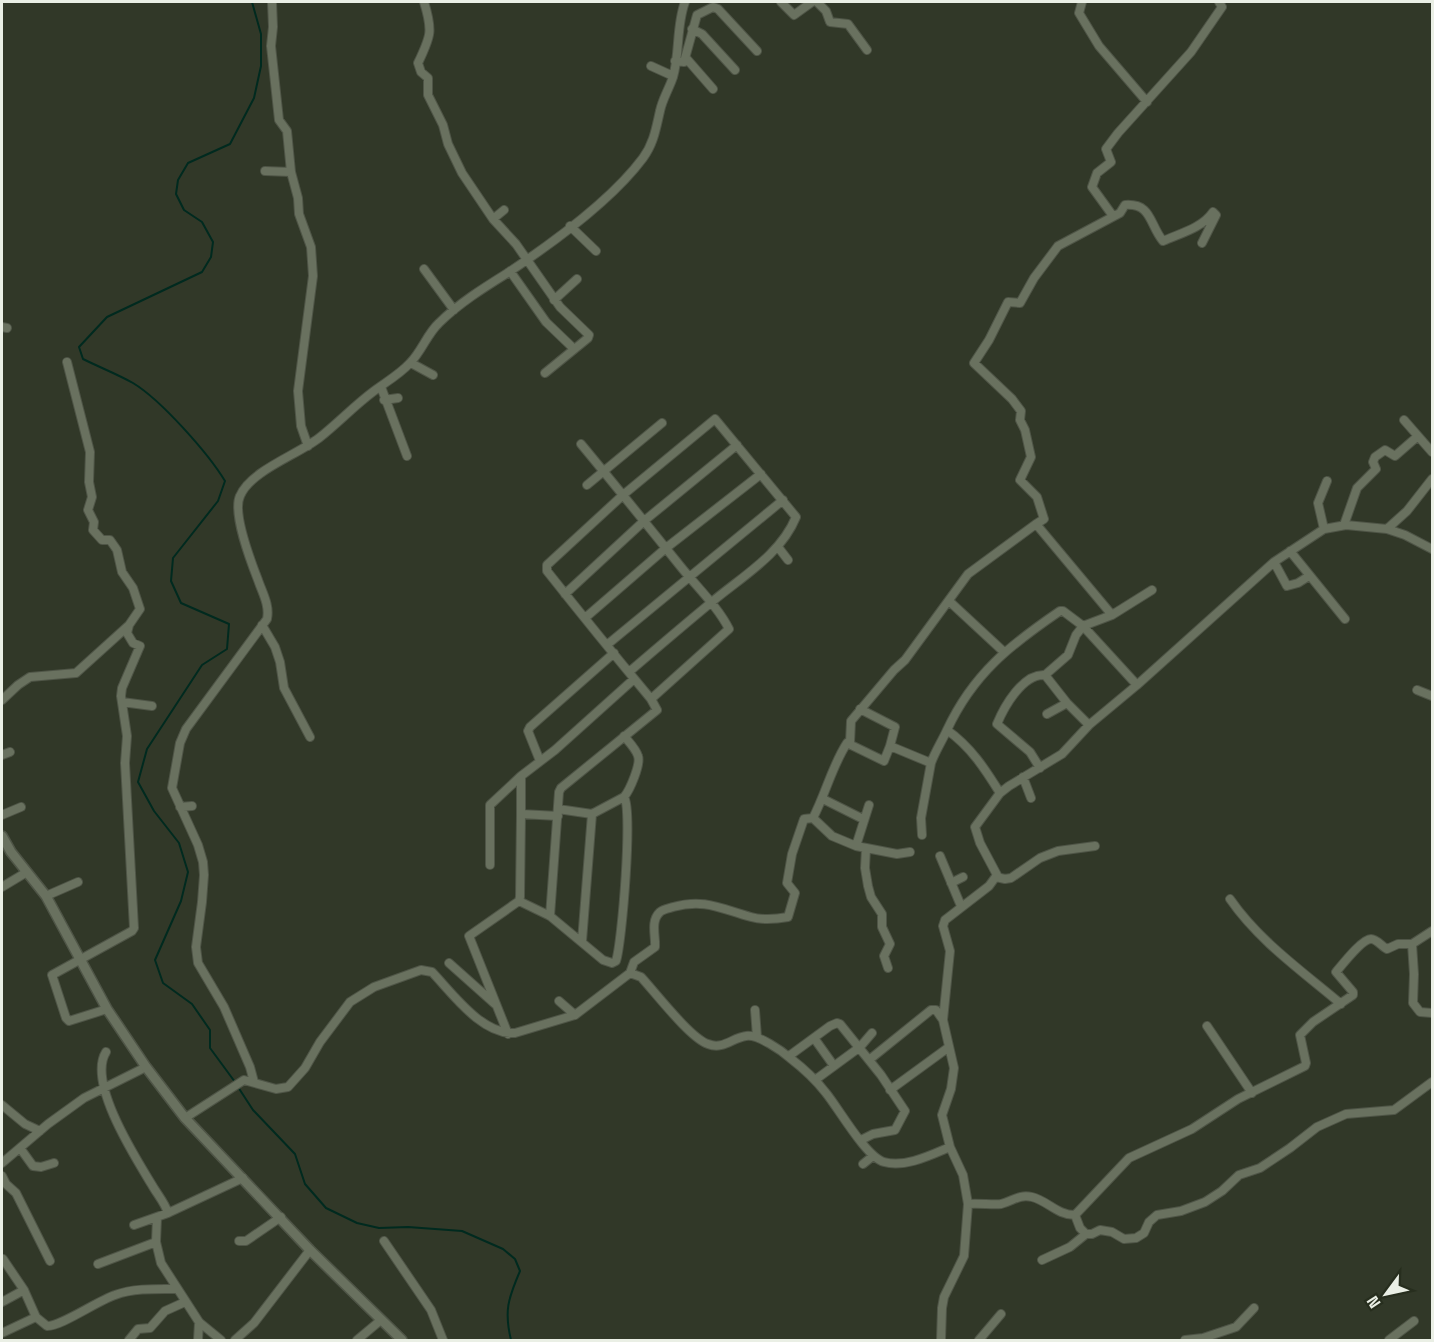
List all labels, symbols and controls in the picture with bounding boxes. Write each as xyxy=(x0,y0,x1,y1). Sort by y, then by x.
north arrow xyxy=(1356,1264,1416,1324)
text: N xyxy=(1362,1292,1386,1312)

